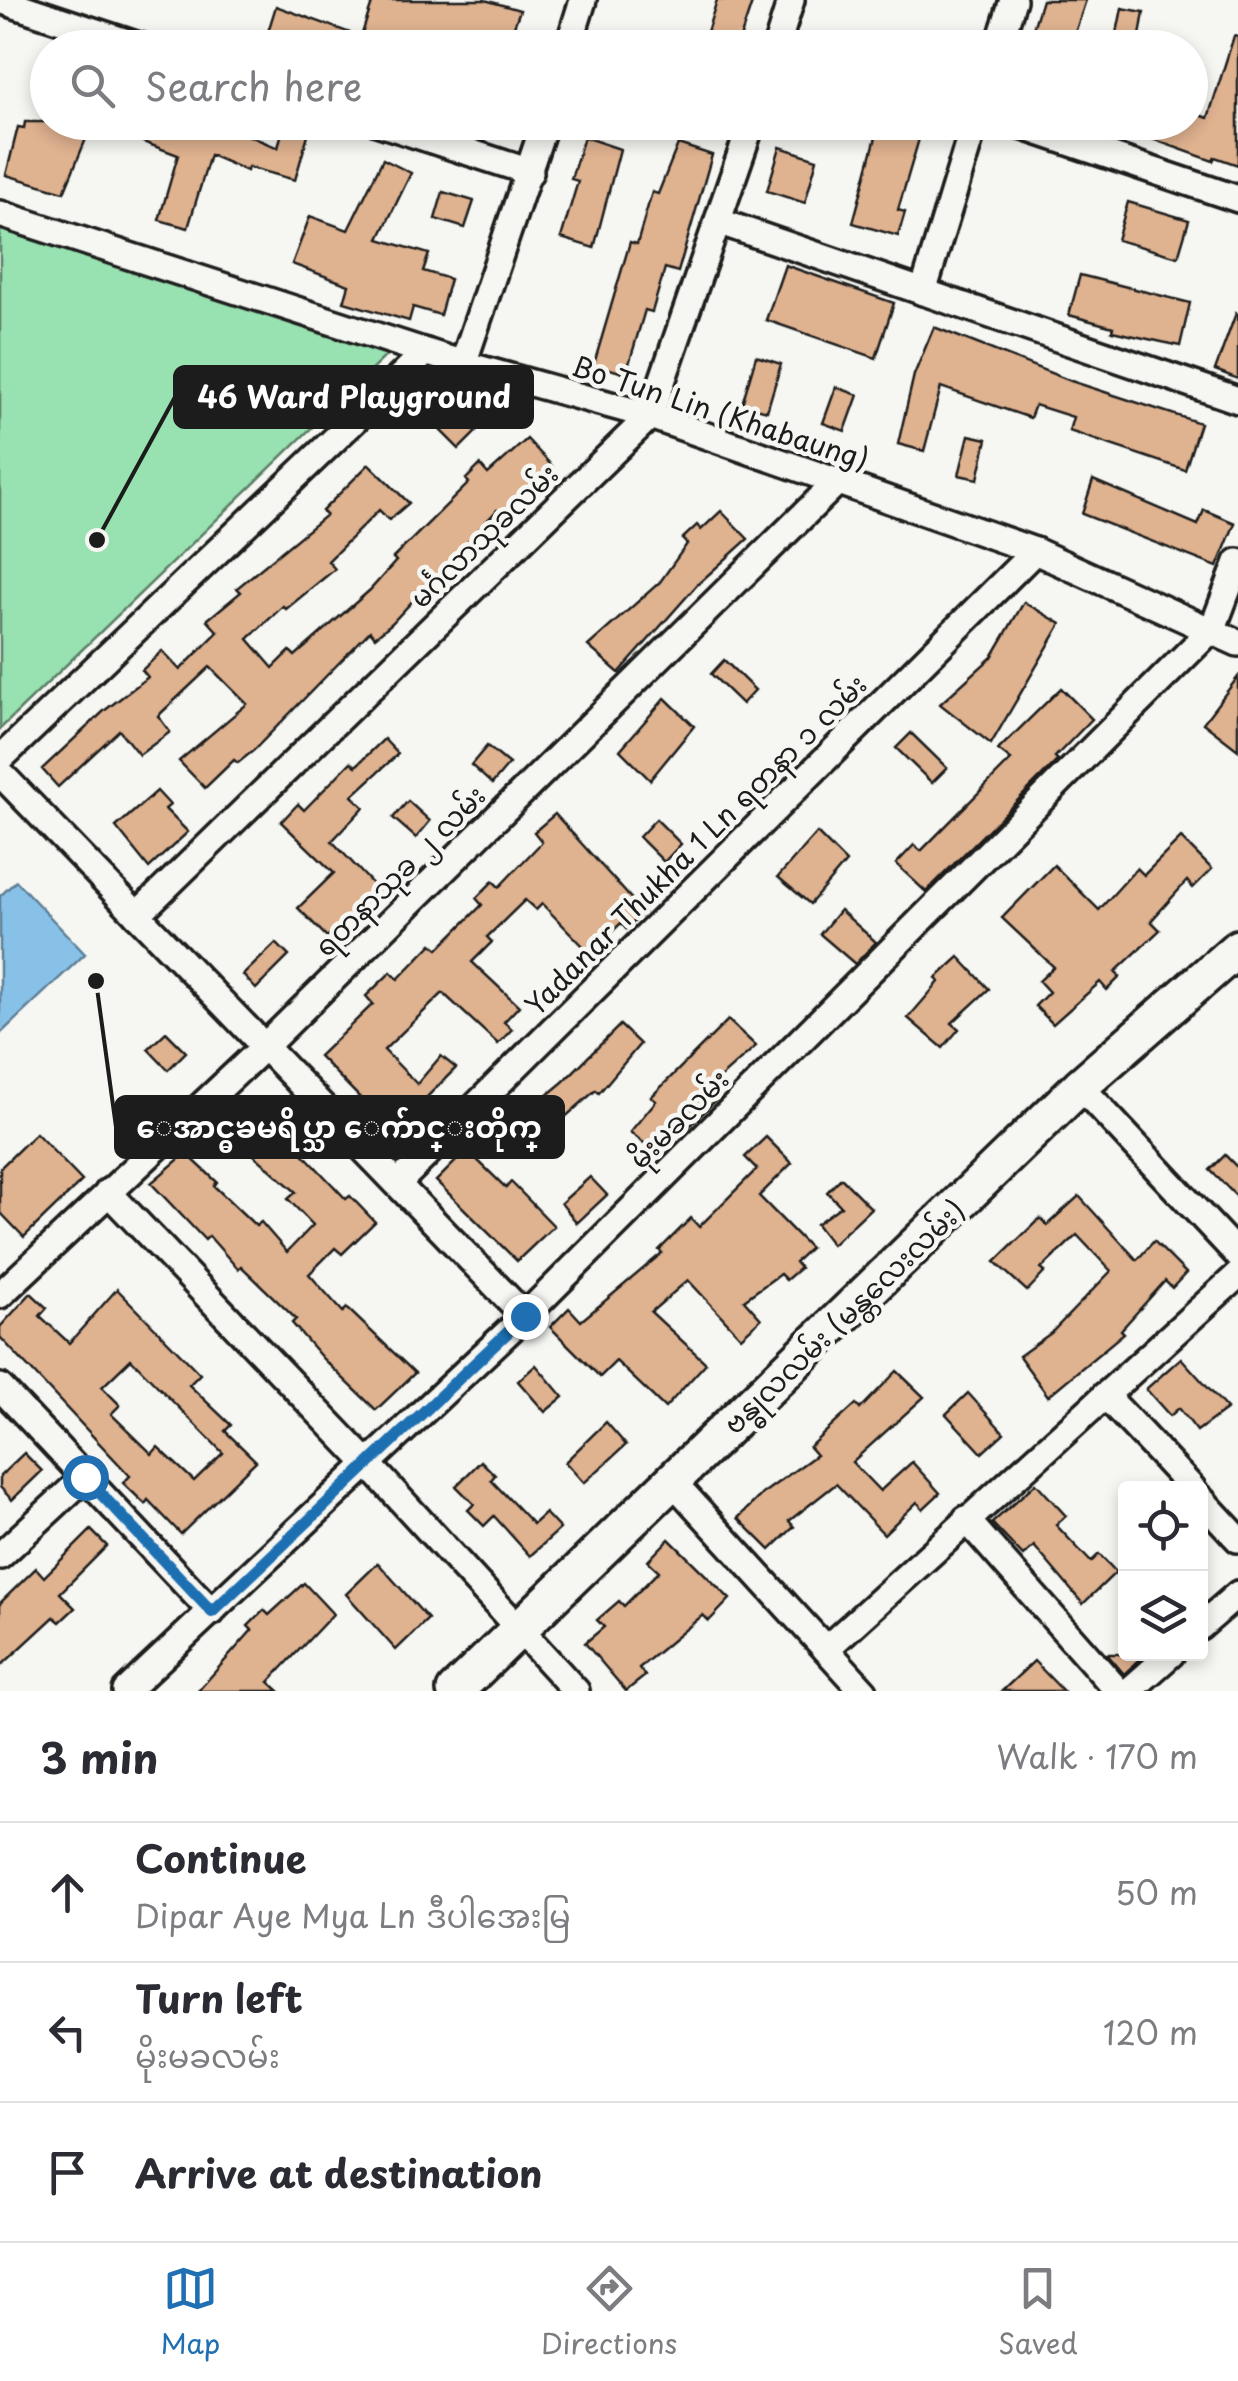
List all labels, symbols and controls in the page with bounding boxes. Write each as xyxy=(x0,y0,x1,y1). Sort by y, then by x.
search box xyxy=(30,30,1208,140)
text: Search here xyxy=(145,57,362,114)
icon: search xyxy=(65,58,120,113)
street label: Bo Tun Lin (Khabaung) xyxy=(566,343,875,480)
callout: 46 Ward Playground xyxy=(175,367,532,427)
text: 46 Ward Playground xyxy=(197,373,511,418)
street label: မင်္ဂလာသုခလမ်း xyxy=(399,453,569,619)
street label: Yadanar Thukha 1 Ln ရတနာ ၁ လမ်း xyxy=(514,663,878,1027)
street label: ရတနာသုခ ၂ လမ်း xyxy=(303,774,497,968)
street label: မိုးမခလမ်း xyxy=(618,1058,740,1180)
callout: ေအာင္ဓၶမရိပ္သာ ေက်ာင္းတိုက္ xyxy=(116,1097,563,1157)
text: ေအာင္ဓၶမရိပ္သာ ေက်ာင္းတိုက္ xyxy=(136,1103,542,1153)
street label: ဗန္ဓုလလမ်း (မန္တလေးလမ်း) xyxy=(712,1189,976,1446)
route end xyxy=(503,1294,549,1340)
route start xyxy=(63,1455,109,1501)
map controls xyxy=(1118,1481,1208,1661)
button: locate xyxy=(1118,1481,1208,1571)
button: layers xyxy=(1118,1571,1208,1661)
text: 3 min xyxy=(40,1725,158,1788)
text: Walk · 170 m xyxy=(996,1732,1198,1780)
text: Continue xyxy=(135,1829,306,1886)
icon: ahead xyxy=(40,1865,95,1920)
text: 50 m xyxy=(1115,1868,1198,1916)
text: Dipar Aye Mya Ln ဒီပါအေးမြ xyxy=(135,1891,571,1939)
text: Turn left xyxy=(135,1969,303,2026)
icon: left xyxy=(40,2005,95,2060)
text: 120 m xyxy=(1103,2008,1198,2056)
text: မိုးမခလမ်း xyxy=(135,2031,280,2079)
text: Arrive at destination xyxy=(135,2144,543,2201)
icon: arrive xyxy=(40,2145,95,2200)
tab: Map xyxy=(160,2261,220,2364)
tab: Directions xyxy=(541,2261,677,2364)
tab: Saved xyxy=(998,2261,1078,2364)

